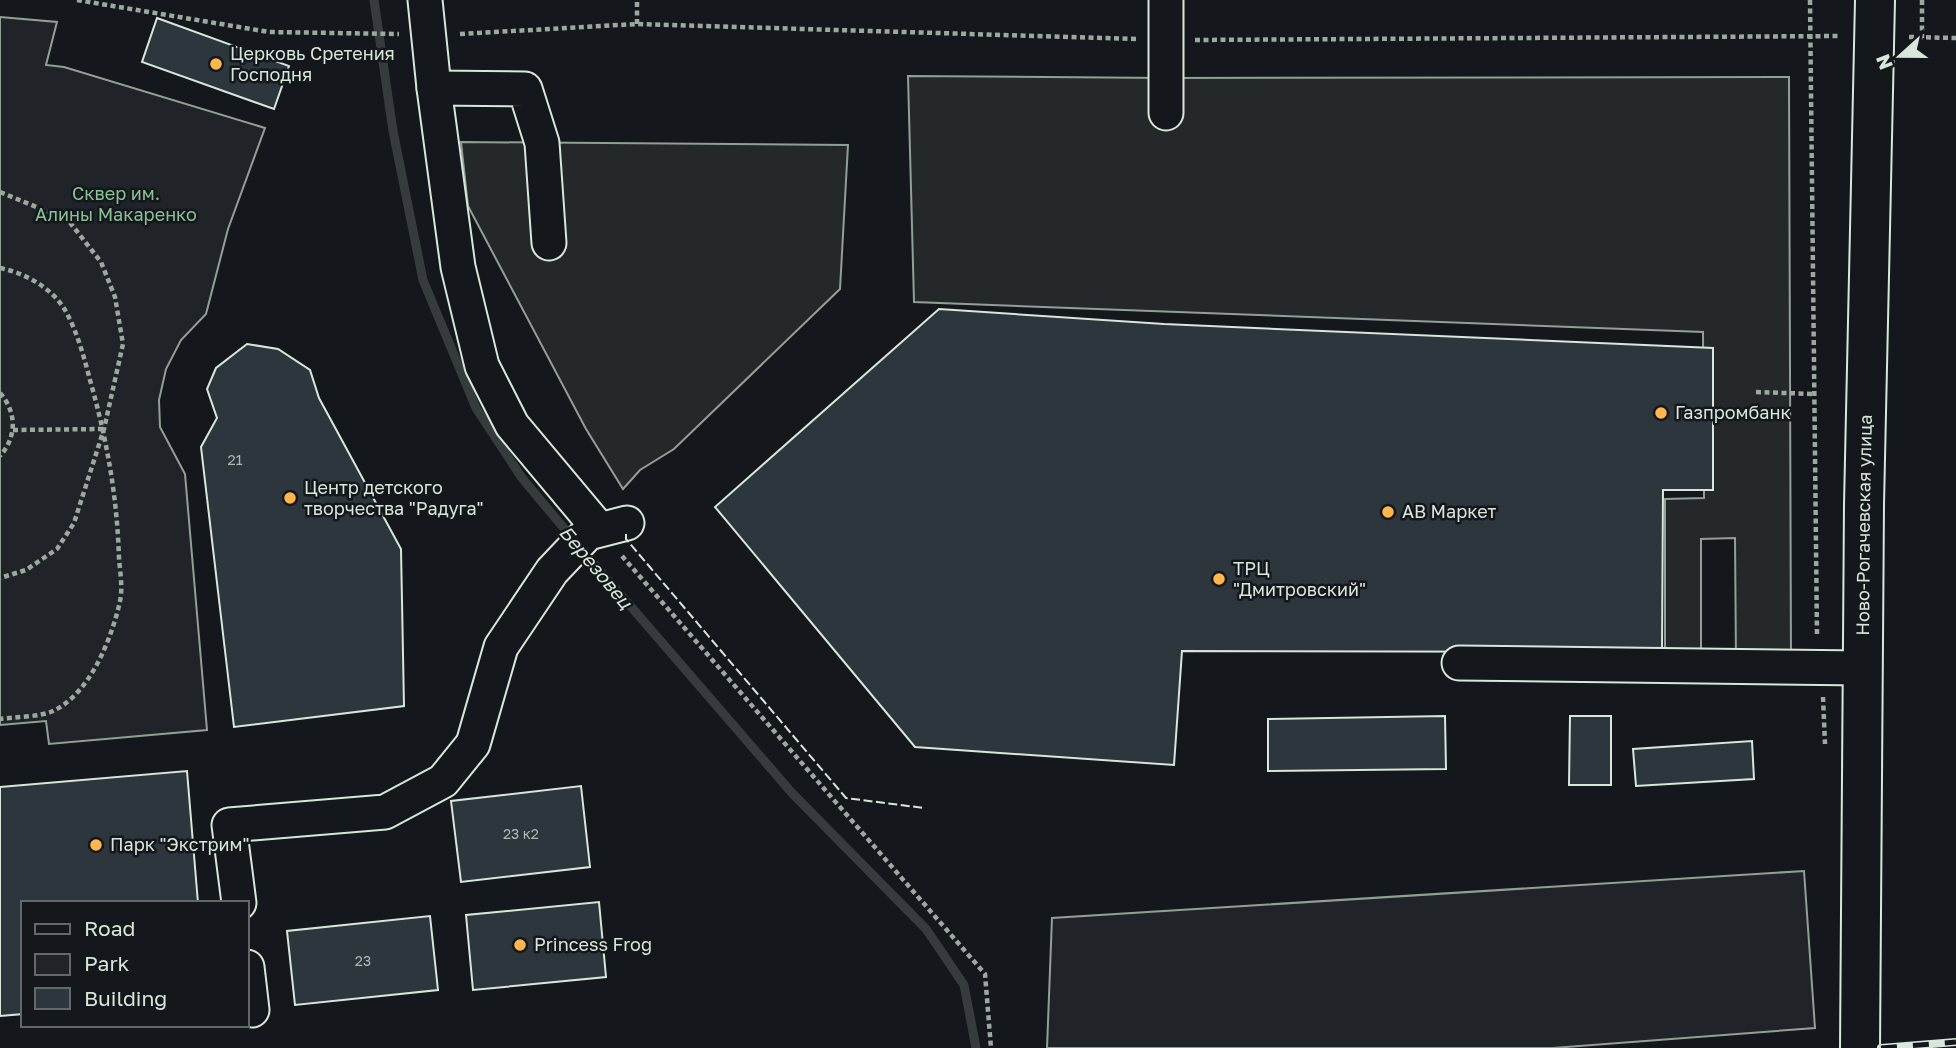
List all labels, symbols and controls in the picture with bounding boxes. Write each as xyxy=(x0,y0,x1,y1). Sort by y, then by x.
north arrow xyxy=(1865,21,1935,91)
place label: Церковь Сретения Господня xyxy=(230,42,395,85)
text: N xyxy=(1870,51,1897,73)
marker: Церковь Сретения Господня xyxy=(208,56,224,72)
park label: Сквер им. Алины Макаренко xyxy=(35,182,197,225)
place label: Газпромбанк xyxy=(1675,401,1791,423)
marker: Газпромбанк xyxy=(1653,405,1669,421)
street label: Ново-Рогачевская улица xyxy=(1851,414,1876,636)
house number: 21 xyxy=(228,451,243,468)
place label: Центр детского творчества "Радуга" xyxy=(304,476,483,519)
marker: Центр детского творчества "Радуга" xyxy=(282,490,298,506)
place label: АВ Маркет xyxy=(1402,500,1497,522)
marker: АВ Маркет xyxy=(1380,504,1396,520)
water label: Березовец xyxy=(555,520,639,614)
place label: ТРЦ "Дмитровский" xyxy=(1233,557,1366,600)
marker: ТРЦ "Дмитровский" xyxy=(1211,571,1227,587)
house number: 23 к2 xyxy=(503,825,539,842)
place label: Парк "Экстрим" xyxy=(110,833,250,855)
marker: Парк "Экстрим" xyxy=(88,837,104,853)
legend xyxy=(21,901,248,1027)
text: Road xyxy=(84,915,135,941)
place label: Princess Frog xyxy=(534,933,652,955)
marker: Princess Frog xyxy=(512,937,528,953)
text: Park xyxy=(84,950,130,976)
house number: 23 xyxy=(355,952,371,969)
text: Building xyxy=(84,985,167,1011)

